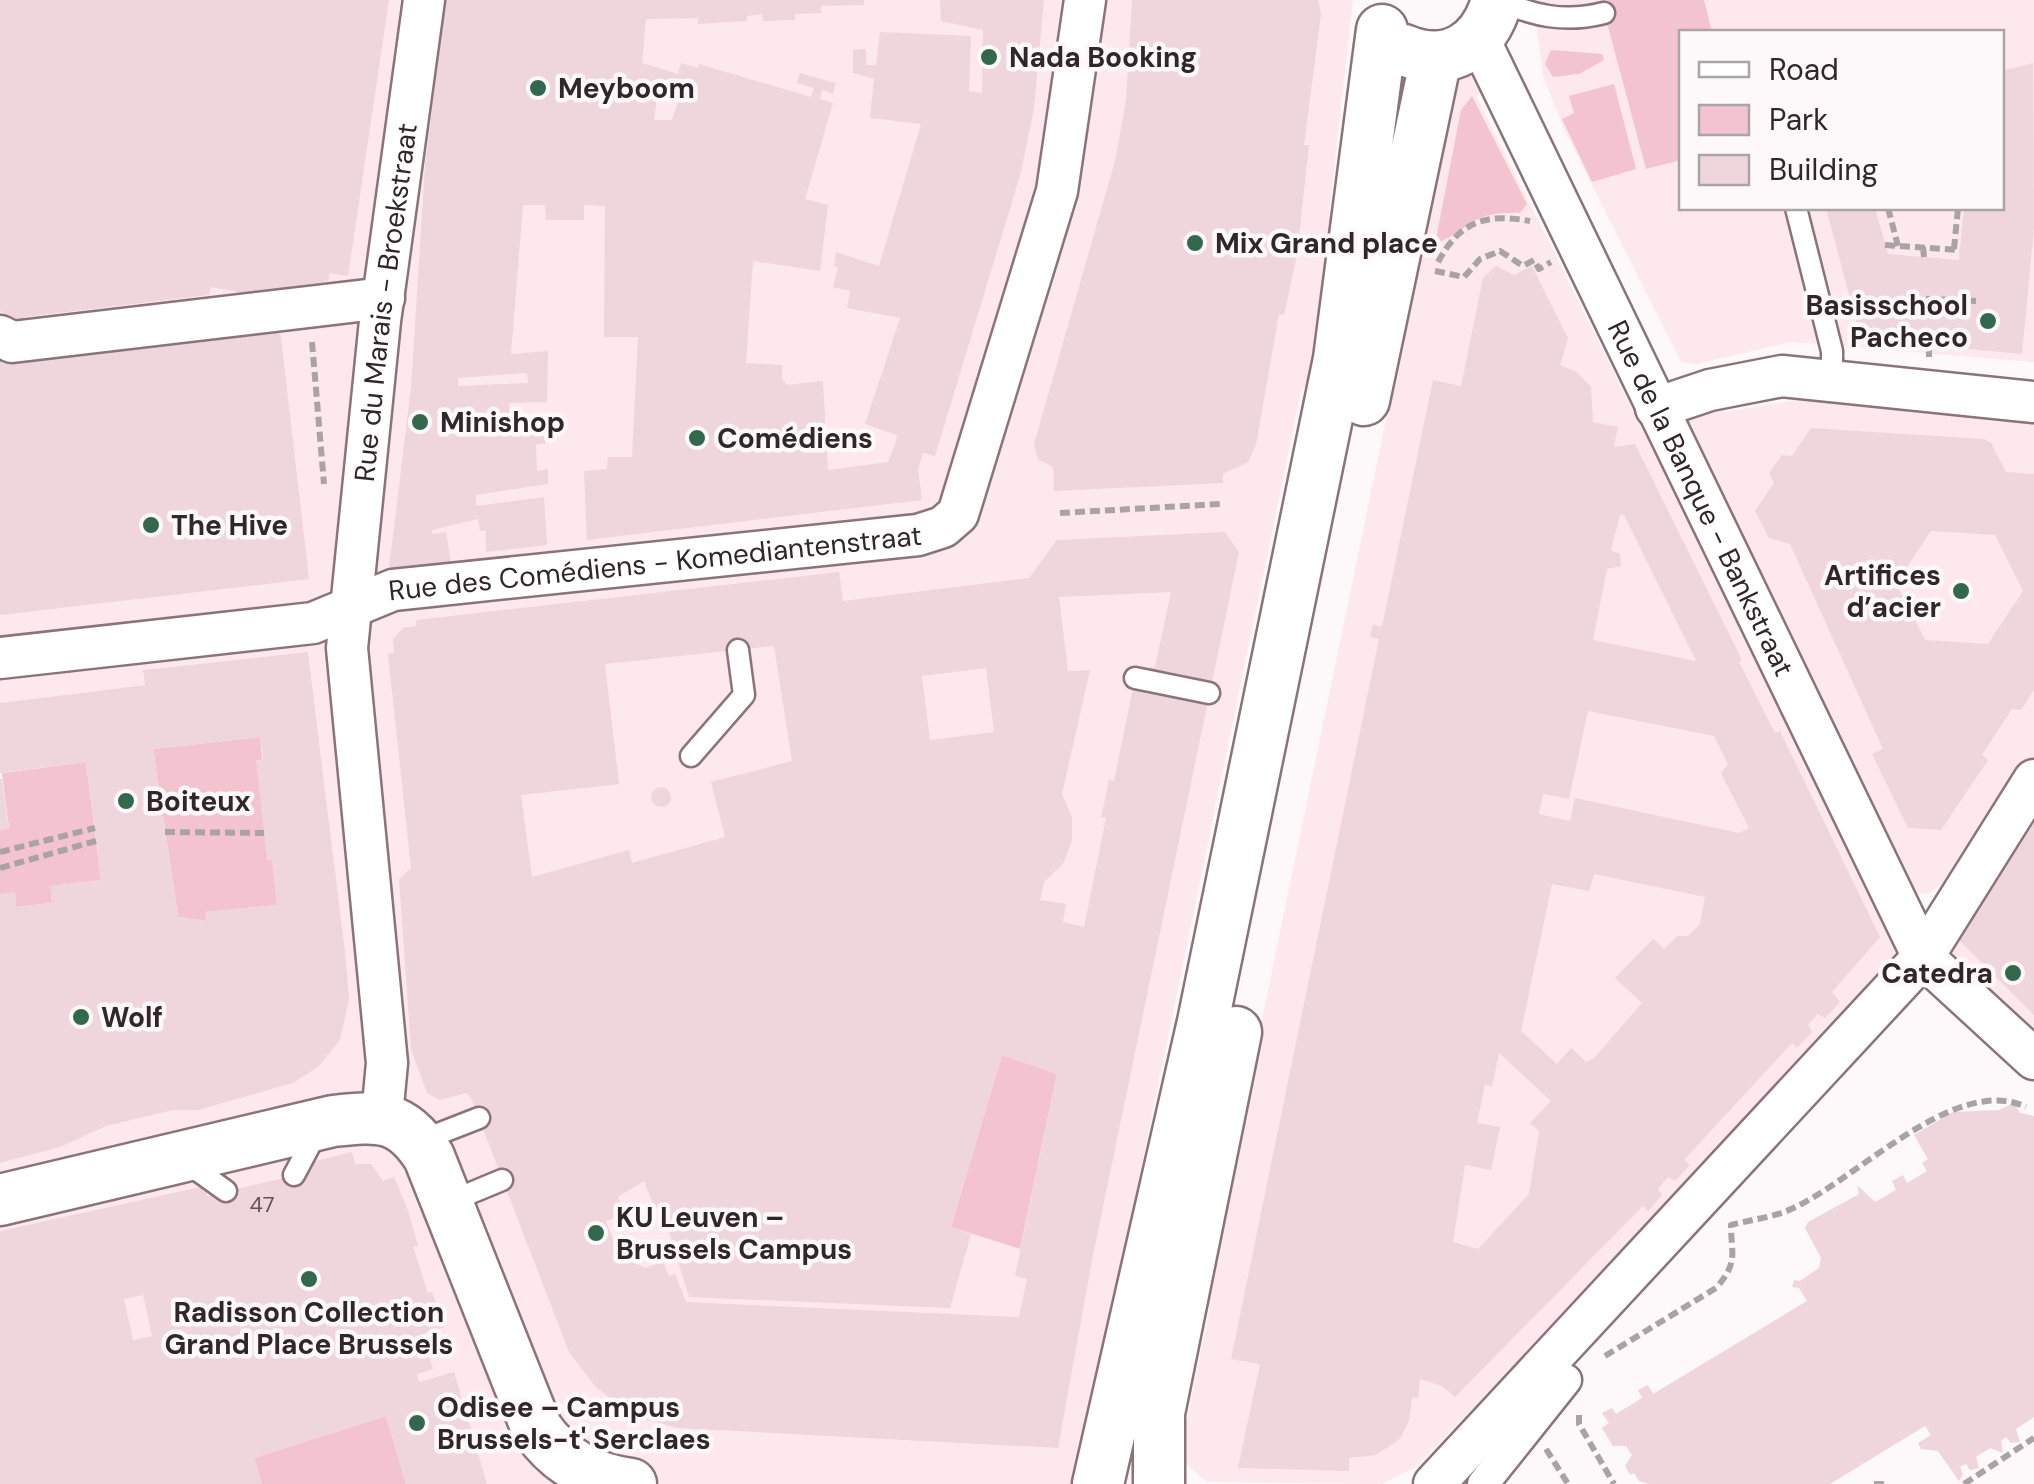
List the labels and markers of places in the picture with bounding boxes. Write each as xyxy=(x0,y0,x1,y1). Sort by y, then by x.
place label: Nada Booking xyxy=(1009,39,1197,76)
marker: Nada Booking xyxy=(978,46,1000,68)
place label: Meyboom xyxy=(558,70,695,107)
marker: Meyboom xyxy=(527,77,549,99)
place label: Mix Grand place xyxy=(1215,225,1438,262)
marker: Mix Grand place xyxy=(1184,232,1206,254)
place label: Basisschool Pacheco xyxy=(1805,287,1968,356)
marker: Basisschool Pacheco xyxy=(1977,310,1999,332)
place label: Minishop xyxy=(440,404,565,441)
marker: Minishop xyxy=(409,411,431,433)
place label: Comédiens xyxy=(717,420,873,457)
marker: Comédiens xyxy=(686,427,708,449)
place label: The Hive xyxy=(171,507,288,544)
marker: The Hive xyxy=(140,514,162,536)
place label: Artifices d’acier xyxy=(1824,557,1941,626)
marker: Artifices d’acier xyxy=(1950,580,1972,602)
place label: Boiteux xyxy=(146,783,250,820)
marker: Boiteux xyxy=(115,790,137,812)
place label: Catedra xyxy=(1881,955,1993,992)
marker: Catedra xyxy=(2002,962,2024,984)
place label: Wolf xyxy=(101,999,163,1036)
marker: Wolf xyxy=(70,1006,92,1028)
place label: KU Leuven – Brussels Campus xyxy=(616,1199,852,1268)
marker: KU Leuven – Brussels Campus xyxy=(585,1222,607,1244)
marker: Radisson Collection Grand Place Brussels xyxy=(298,1268,320,1290)
place label: Radisson Collection Grand Place Brussels xyxy=(165,1294,453,1363)
place label: Odisee – Campus Brussels-t' Serclaes xyxy=(437,1389,711,1458)
marker: Odisee – Campus Brussels-t' Serclaes xyxy=(406,1412,428,1434)

